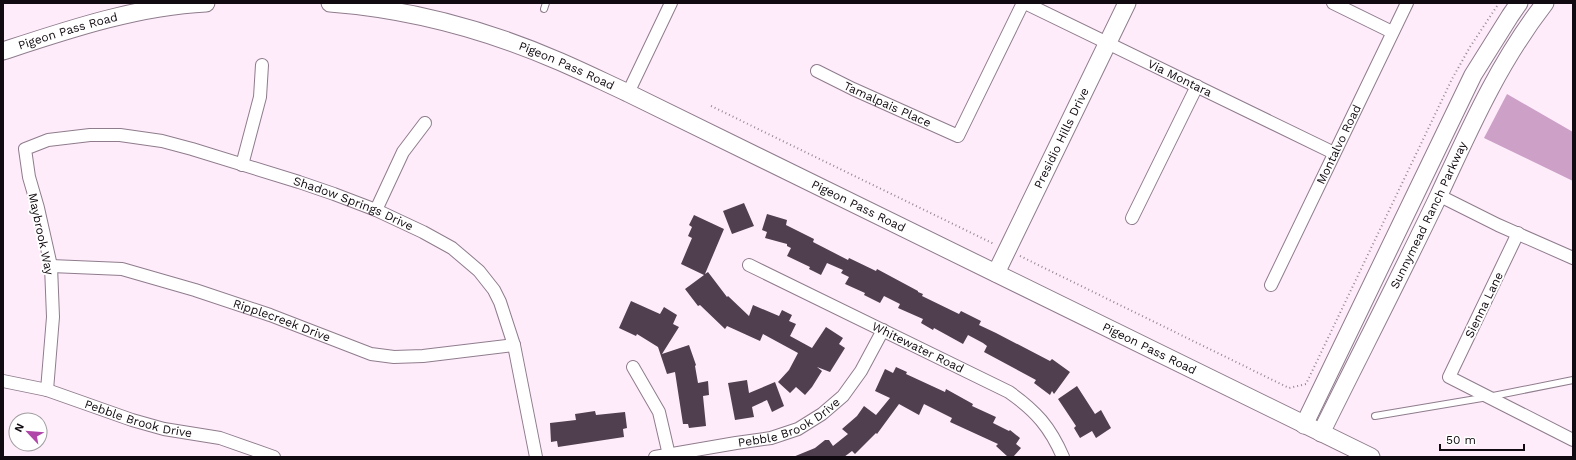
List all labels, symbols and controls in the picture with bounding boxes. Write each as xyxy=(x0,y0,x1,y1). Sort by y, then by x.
street label: Pigeon Pass Road xyxy=(16,10,119,53)
street label: Pigeon Pass Road xyxy=(517,39,617,93)
street label: Via Montara xyxy=(1145,57,1214,100)
street label: Tamalpais Place xyxy=(842,79,933,130)
street label: Presidio Hills Drive xyxy=(1031,85,1092,191)
street label: Montalvo Road xyxy=(1314,102,1364,187)
street label: Sunnymead Ranch Parkway xyxy=(1387,139,1470,291)
street label: Shadow Springs Drive xyxy=(292,174,415,233)
street label: Pigeon Pass Road xyxy=(809,177,908,235)
street label: Maybrook Way xyxy=(25,192,57,277)
street label: Sienna Lane xyxy=(1462,270,1506,340)
street label: Ripplecreek Drive xyxy=(231,296,333,345)
street label: Whitewater Road xyxy=(870,319,966,376)
street label: Pigeon Pass Road xyxy=(1100,320,1199,377)
street label: Pebble Brook Drive xyxy=(737,395,843,450)
street label: Pebble Brook Drive xyxy=(83,397,193,440)
north arrow xyxy=(8,412,48,452)
text: N xyxy=(12,421,27,434)
scale bar xyxy=(1440,426,1524,452)
text: 50 m xyxy=(1446,433,1476,447)

